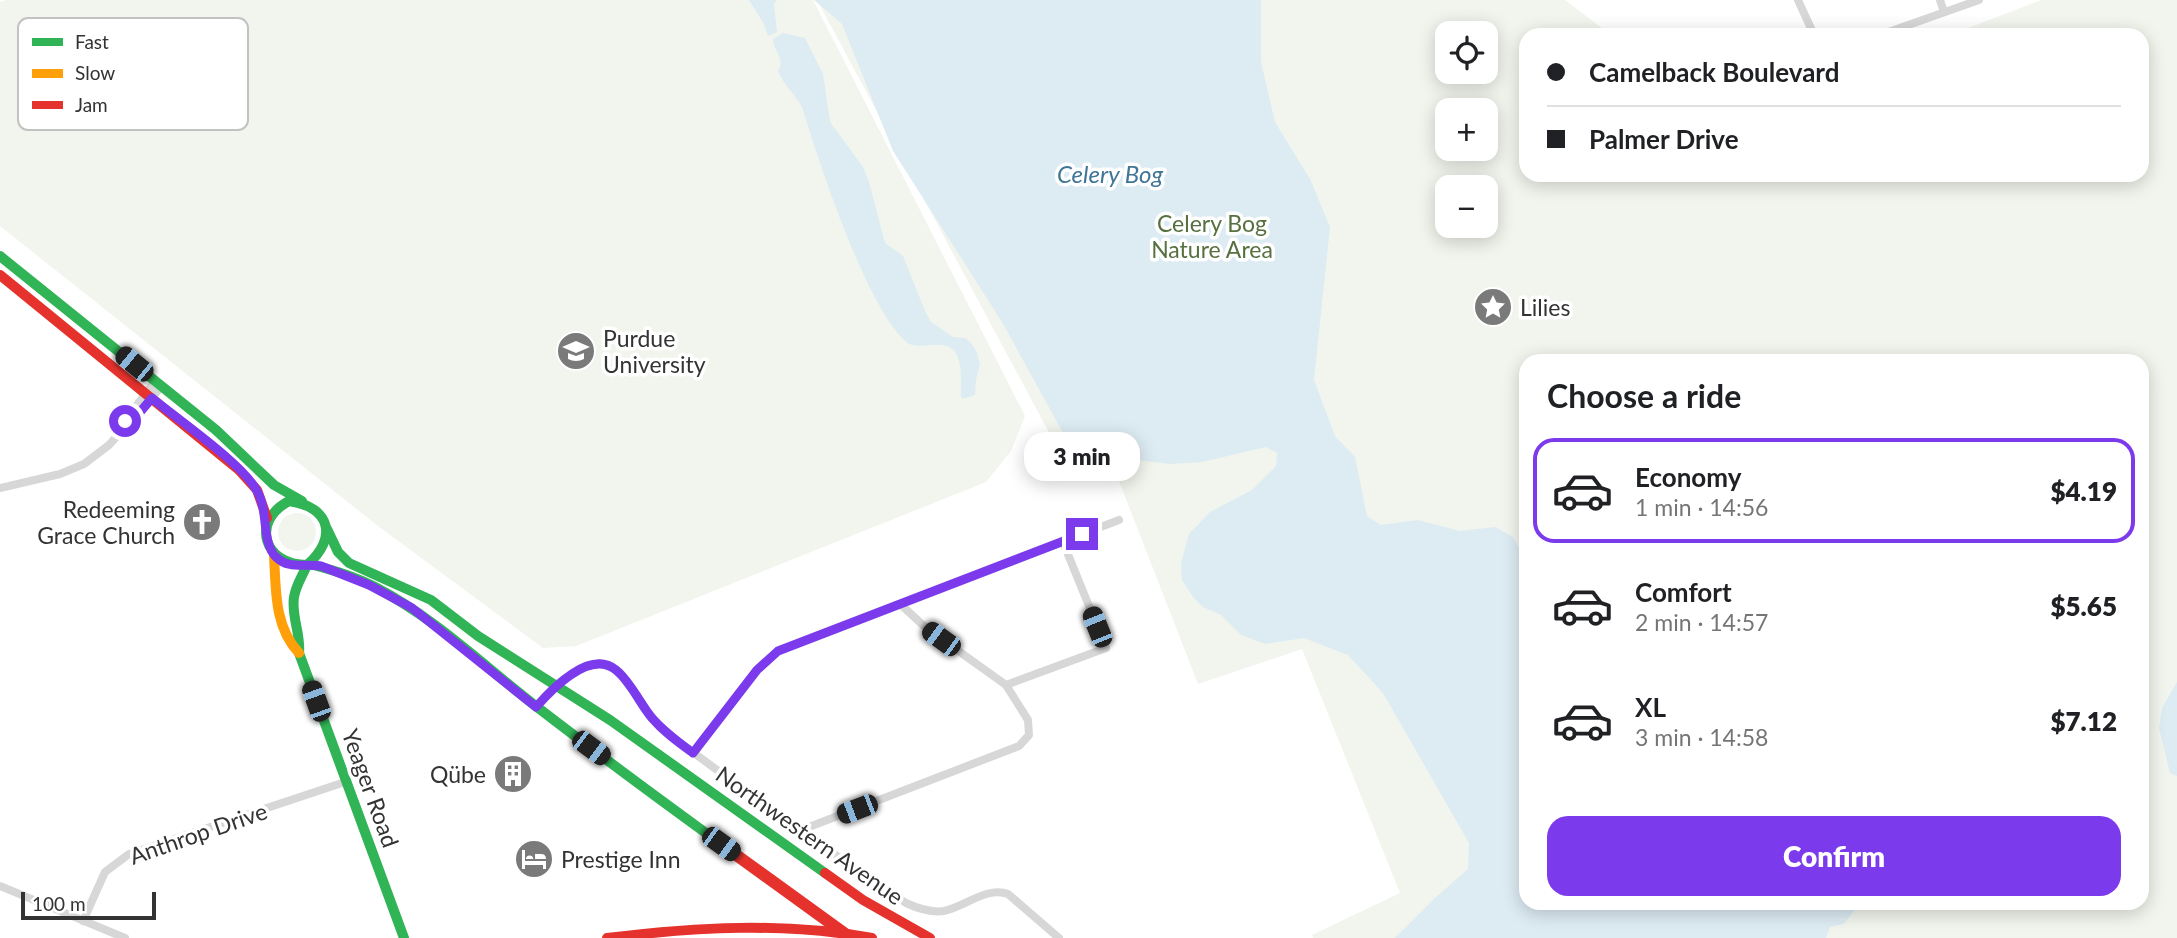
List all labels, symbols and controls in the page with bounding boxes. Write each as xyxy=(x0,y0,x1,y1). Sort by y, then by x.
legend xyxy=(18,18,248,130)
map controls xyxy=(1435,21,1498,238)
button: locate xyxy=(1435,21,1498,84)
text: Fast xyxy=(75,30,109,53)
text: Camelback Boulevard xyxy=(1589,56,1839,88)
text: Slow xyxy=(75,61,115,84)
text: Jam xyxy=(75,93,108,116)
button: + xyxy=(1435,98,1498,161)
text: Palmer Drive xyxy=(1589,123,1739,155)
water label: Celery Bog xyxy=(1057,159,1163,188)
button: − xyxy=(1435,175,1498,238)
park label: Celery Bog Nature Area xyxy=(1151,209,1273,263)
place icon: Lilies xyxy=(1472,286,1514,328)
place label: Lilies xyxy=(1520,293,1570,321)
place label: Purdue University xyxy=(603,324,706,378)
school or university icon: Purdue University xyxy=(555,330,597,372)
car xyxy=(112,343,157,385)
text: Choose a ride xyxy=(1547,376,1741,415)
route start xyxy=(109,405,141,437)
callout: 3 min xyxy=(1024,433,1140,482)
text: 3 min xyxy=(1053,442,1111,470)
icon: car xyxy=(1551,459,1614,522)
text: Economy xyxy=(1635,461,1741,493)
text: $4.19 xyxy=(2050,475,2117,507)
text: 1 min · 14:56 xyxy=(1635,493,1768,521)
place label: Redeeming Grace Church xyxy=(37,495,175,549)
church icon: Redeeming Grace Church xyxy=(181,501,223,543)
route end xyxy=(1066,518,1098,550)
icon: car xyxy=(1551,574,1614,637)
text: Comfort xyxy=(1635,576,1732,608)
text: $5.65 xyxy=(2050,590,2117,622)
car xyxy=(1080,604,1115,650)
text: 2 min · 14:57 xyxy=(1635,608,1768,636)
car xyxy=(918,618,965,660)
car xyxy=(299,678,334,724)
icon: car xyxy=(1551,689,1614,752)
text: XL xyxy=(1635,691,1666,723)
text: $7.12 xyxy=(2050,705,2117,737)
text: 3 min · 14:58 xyxy=(1635,723,1768,751)
street label: Yeager Road xyxy=(337,725,405,851)
car xyxy=(568,727,615,769)
building icon: Qübe xyxy=(492,753,534,795)
place label: Qübe xyxy=(430,760,486,788)
street label: Northwestern Avenue xyxy=(711,760,909,910)
car xyxy=(834,792,881,826)
street label: Anthrop Drive xyxy=(125,796,271,870)
button: Confirm xyxy=(1547,816,2121,896)
car xyxy=(698,823,745,865)
hotel icon: Prestige Inn xyxy=(513,838,555,880)
place label: Prestige Inn xyxy=(561,845,681,873)
scale bar xyxy=(21,889,156,921)
text: 100 m xyxy=(32,892,86,915)

